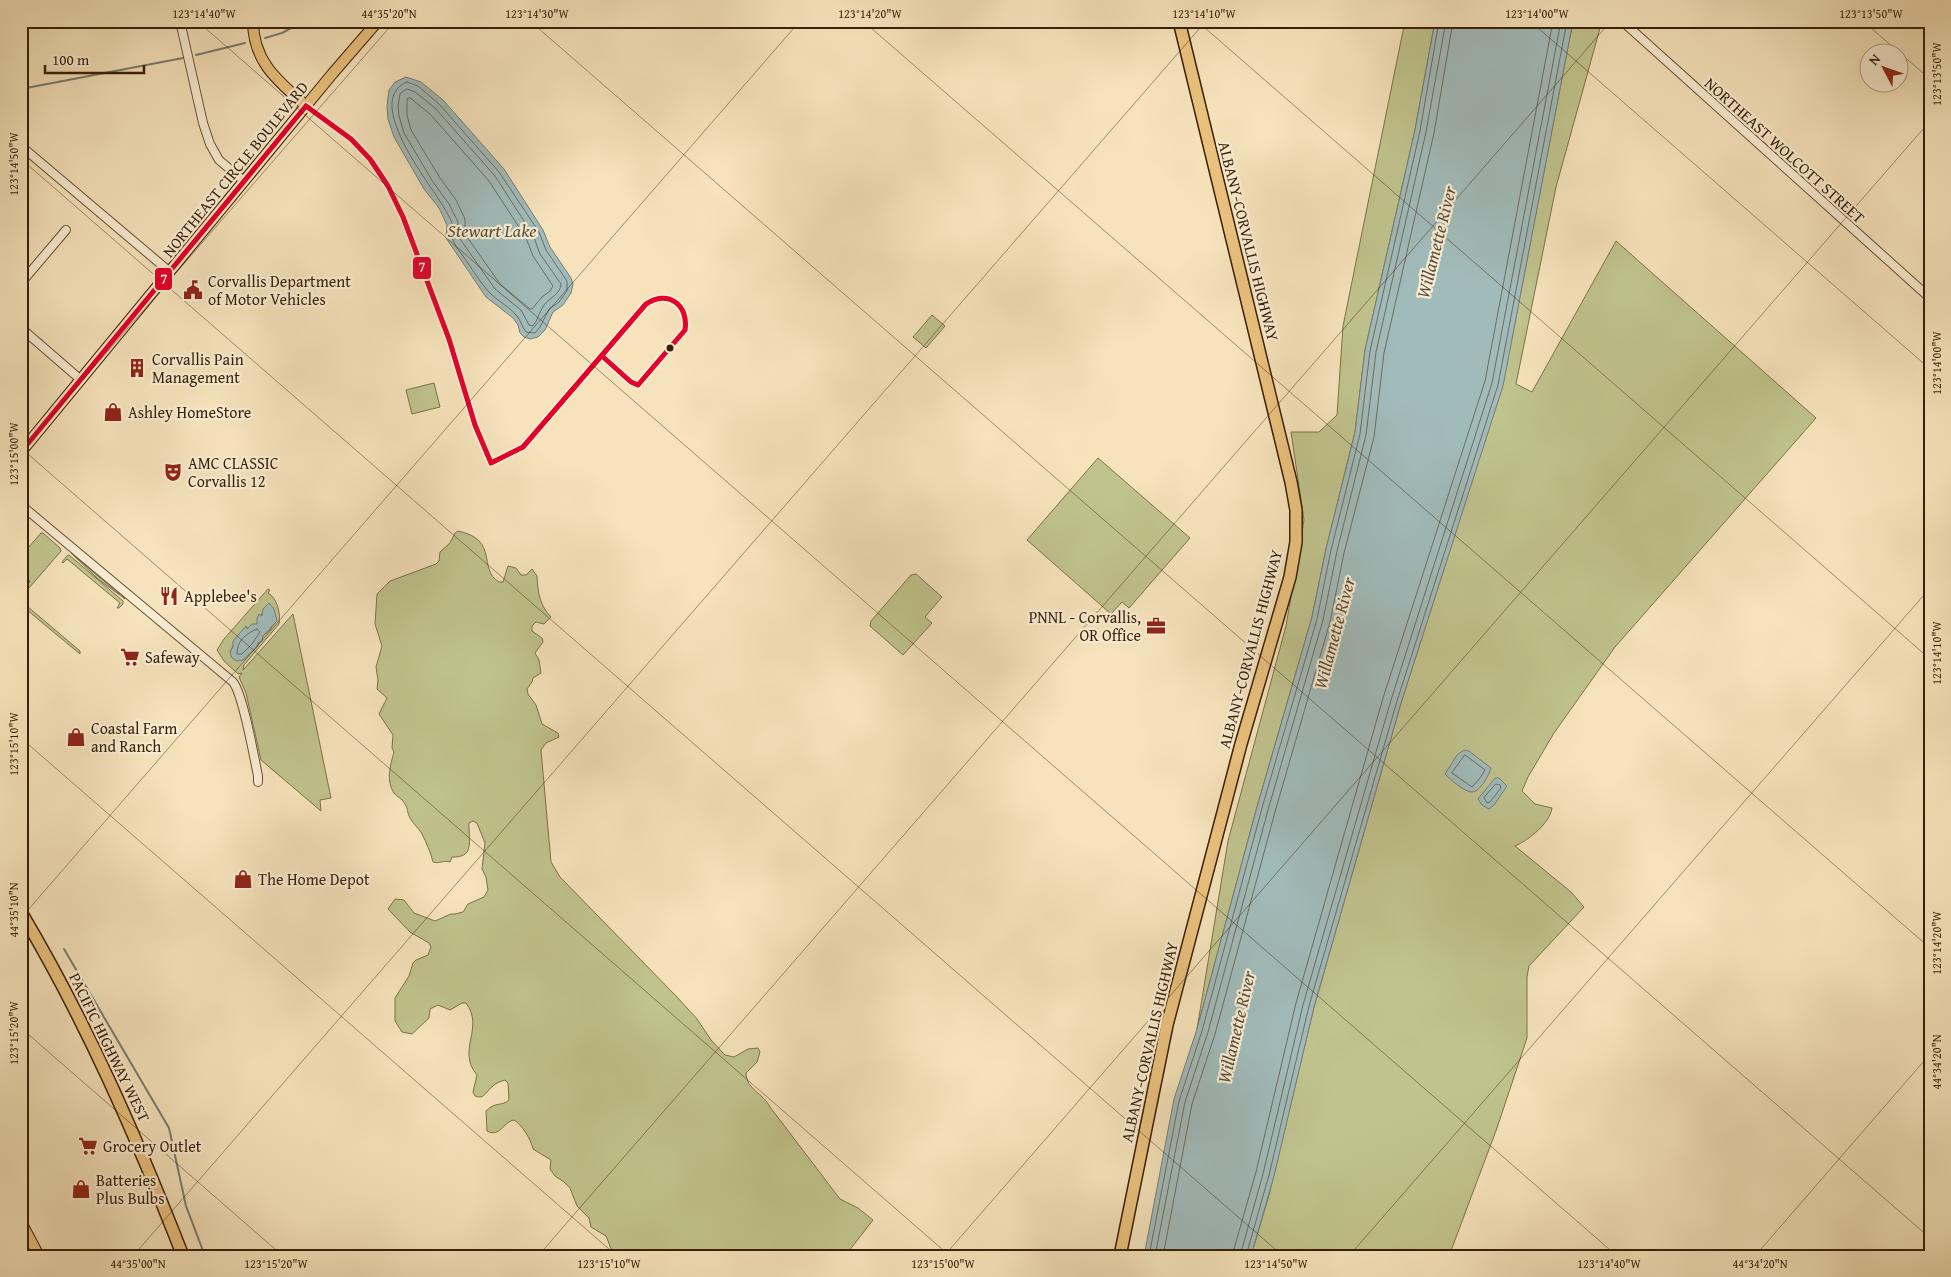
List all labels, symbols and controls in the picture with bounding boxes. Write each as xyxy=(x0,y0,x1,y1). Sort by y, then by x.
text: 123°14'40"W xyxy=(172,5,236,22)
text: 44°35'20"N xyxy=(361,5,417,22)
text: 123°14'30"W xyxy=(505,5,569,22)
text: 123°14'20"W xyxy=(838,5,902,22)
text: 123°14'10"W xyxy=(1172,5,1236,22)
text: 123°14'00"W xyxy=(1505,5,1569,22)
text: 123°13'50"W xyxy=(1839,5,1903,22)
scale bar xyxy=(45,42,144,74)
north arrow xyxy=(1858,42,1908,92)
text: 123°13'50"W xyxy=(1928,42,1945,106)
text: 100 m xyxy=(52,49,90,70)
text: N xyxy=(1864,49,1885,70)
street label: NORTHEAST WOLCOTT STREET xyxy=(1699,71,1871,229)
street label: NORTHEAST CIRCLE BOULEVARD xyxy=(156,76,314,262)
text: 123°14'50"W xyxy=(5,132,22,196)
street label: ALBANY-CORVALLIS HIGHWAY xyxy=(1213,139,1286,344)
water label: Willamette River xyxy=(1409,182,1463,301)
water label: Stewart Lake xyxy=(448,217,536,244)
line badge: 7 xyxy=(412,256,432,280)
text: 7 xyxy=(418,257,426,277)
line badge: 7 xyxy=(154,267,173,291)
text: 7 xyxy=(160,269,168,289)
place label: Corvallis Department of Motor Vehicles xyxy=(208,269,351,311)
public building icon: Corvallis Department of Motor Vehicles xyxy=(182,279,204,301)
text: 123°14'00"W xyxy=(1928,331,1945,395)
unlabelled marker xyxy=(665,343,675,353)
place label: Corvallis Pain Management xyxy=(152,347,244,389)
building icon: Corvallis Pain Management xyxy=(126,357,148,379)
place label: Ashley HomeStore xyxy=(128,400,251,424)
shop icon: Ashley HomeStore xyxy=(102,401,124,423)
text: 123°15'00"W xyxy=(5,422,22,486)
place label: AMC CLASSIC Corvallis 12 xyxy=(188,451,279,493)
theatre icon: AMC CLASSIC Corvallis 12 xyxy=(162,461,184,483)
street label: ALBANY-CORVALLIS HIGHWAY xyxy=(1212,546,1288,751)
water label: Willamette River xyxy=(1306,573,1362,692)
place label: Applebee's xyxy=(184,584,257,608)
restaurant icon: Applebee's xyxy=(158,585,180,607)
place label: PNNL - Corvallis, OR Office xyxy=(1029,605,1141,647)
office icon: PNNL - Corvallis, OR Office xyxy=(1145,615,1167,637)
text: 123°14'10"W xyxy=(1928,621,1945,685)
place label: Safeway xyxy=(145,645,200,669)
supermarket icon: Safeway xyxy=(119,646,141,668)
text: 123°15'10"W xyxy=(5,712,22,776)
place label: Coastal Farm and Ranch xyxy=(91,716,177,758)
shop icon: Coastal Farm and Ranch xyxy=(65,726,87,748)
place label: The Home Depot xyxy=(258,867,370,891)
shop icon: The Home Depot xyxy=(232,868,254,890)
text: 44°35'10"N xyxy=(5,882,22,938)
text: 123°14'20"W xyxy=(1928,911,1945,975)
street label: ALBANY-CORVALLIS HIGHWAY xyxy=(1114,939,1184,1145)
water label: Willamette River xyxy=(1210,967,1262,1086)
street label: PACIFIC HIGHWAY WEST xyxy=(63,968,157,1126)
text: 123°15'20"W xyxy=(5,1001,22,1065)
text: 44°34'20"N xyxy=(1928,1034,1945,1090)
place label: Grocery Outlet xyxy=(103,1134,202,1158)
supermarket icon: Grocery Outlet xyxy=(77,1135,99,1157)
place label: Batteries Plus Bulbs xyxy=(96,1168,164,1210)
shop icon: Batteries Plus Bulbs xyxy=(70,1178,92,1200)
text: 44°35'00"N xyxy=(110,1255,166,1272)
text: 123°15'20"W xyxy=(244,1255,308,1272)
text: 123°15'10"W xyxy=(577,1255,641,1272)
text: 123°15'00"W xyxy=(911,1255,975,1272)
text: 123°14'50"W xyxy=(1244,1255,1308,1272)
text: 123°14'40"W xyxy=(1577,1255,1641,1272)
text: 44°34'20"N xyxy=(1732,1255,1788,1272)

